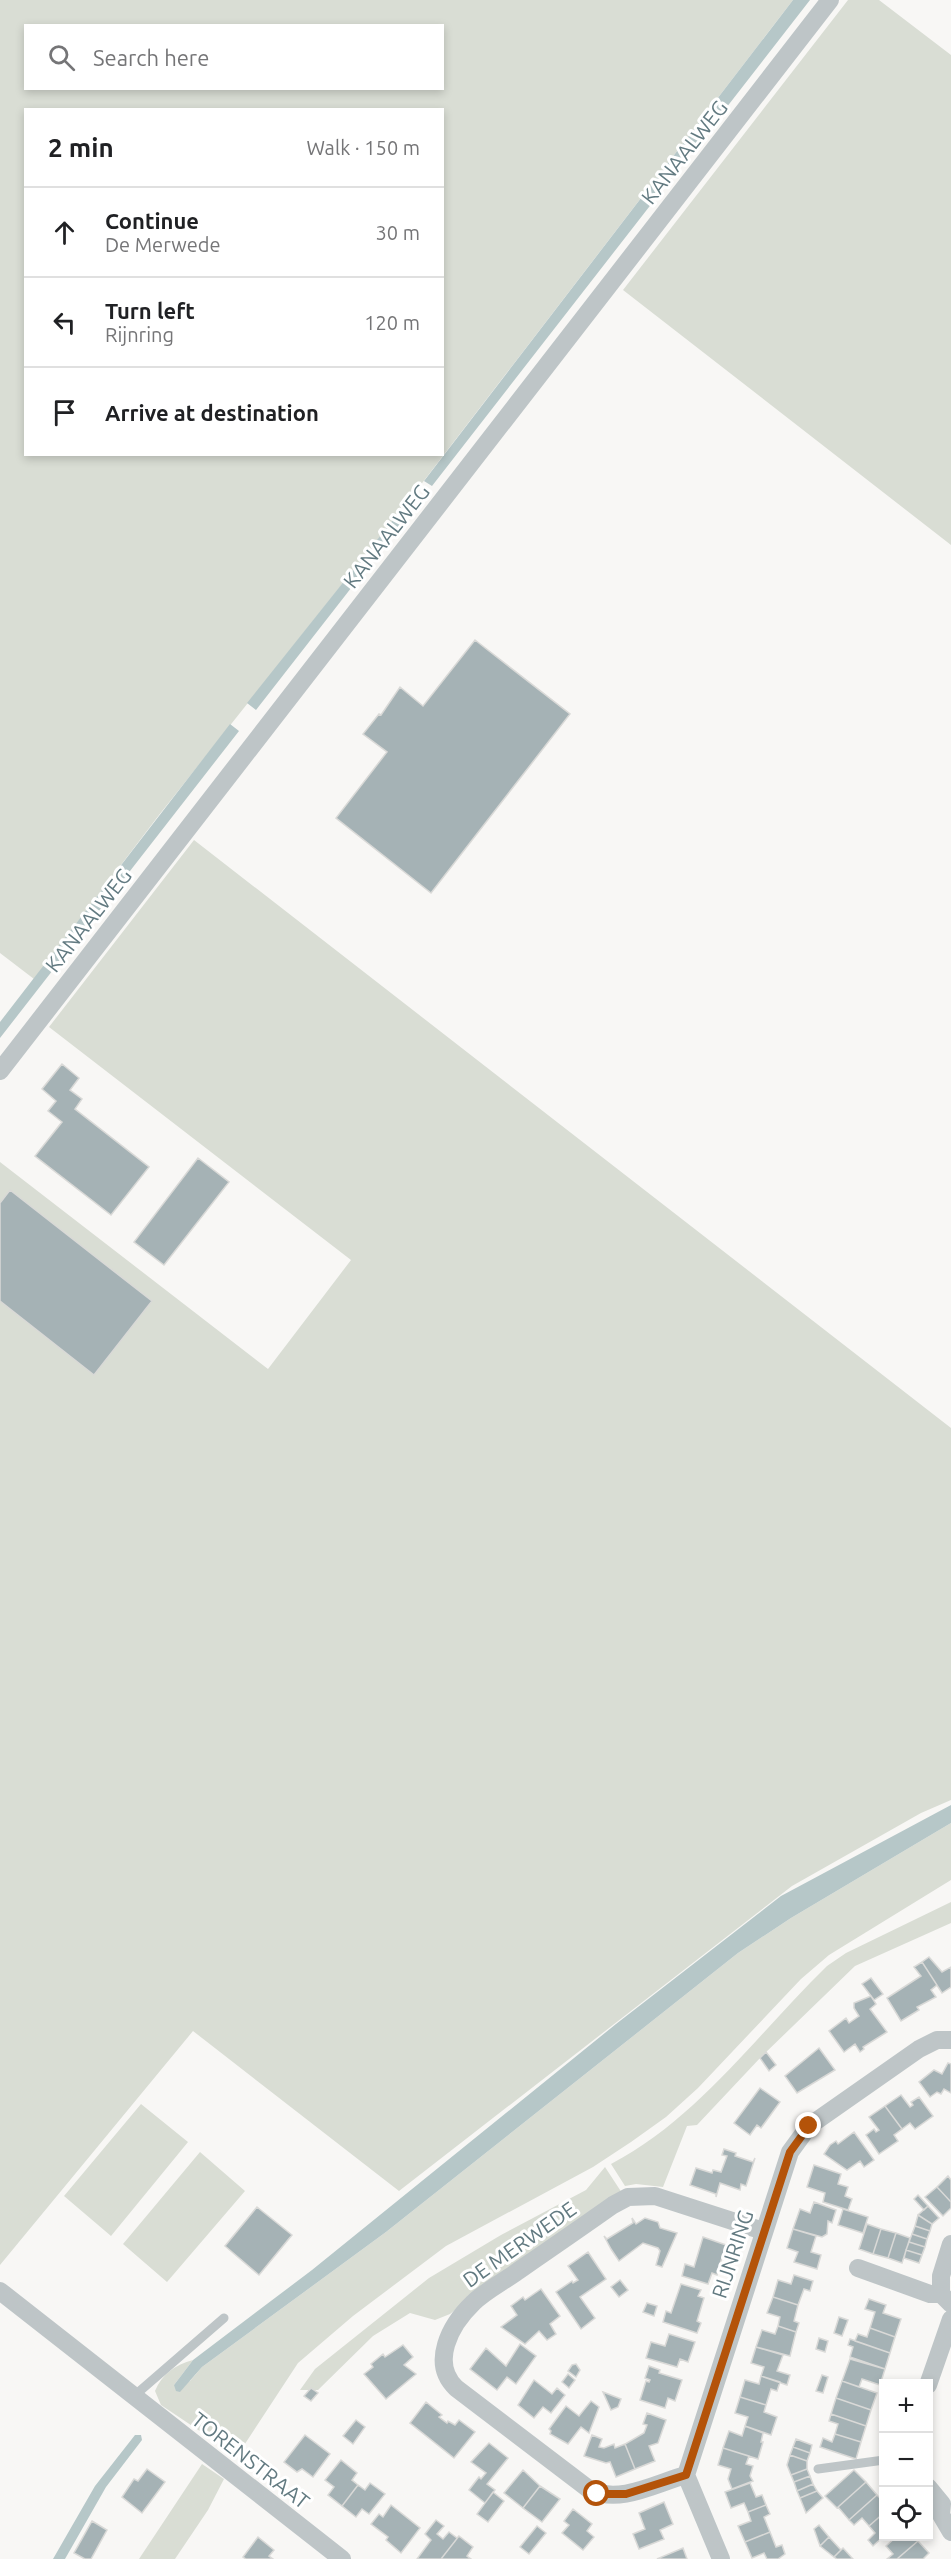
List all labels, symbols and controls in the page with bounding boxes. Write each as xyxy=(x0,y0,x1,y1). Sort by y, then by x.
search box xyxy=(24,24,444,90)
icon: search xyxy=(45,41,78,74)
text: Search here xyxy=(93,45,209,70)
street label: KANAALWEG xyxy=(636,95,732,209)
text: 2 min xyxy=(48,133,114,162)
text: Walk · 150 m xyxy=(307,136,420,159)
text: Continue xyxy=(105,208,199,233)
icon: ahead xyxy=(48,216,81,249)
text: 30 m xyxy=(376,221,420,244)
text: De Merwede xyxy=(105,233,220,256)
text: Turn left xyxy=(105,298,195,323)
icon: left xyxy=(48,306,81,339)
text: 120 m xyxy=(364,311,420,334)
text: Rijnring xyxy=(105,323,174,346)
icon: arrive xyxy=(48,396,81,429)
text: Arrive at destination xyxy=(105,400,319,425)
street label: KANAALWEG xyxy=(338,479,434,593)
street label: KANAALWEG xyxy=(40,863,136,977)
route end xyxy=(795,2112,821,2138)
street label: DE MERWEDE xyxy=(458,2196,580,2292)
street label: RIJNRING xyxy=(706,2207,758,2301)
map controls xyxy=(879,2379,933,2541)
button: + xyxy=(879,2379,933,2433)
street label: TORENSTRAAT xyxy=(188,2407,315,2513)
button: − xyxy=(879,2433,933,2487)
route start xyxy=(583,2480,609,2506)
button: locate xyxy=(879,2487,933,2541)

